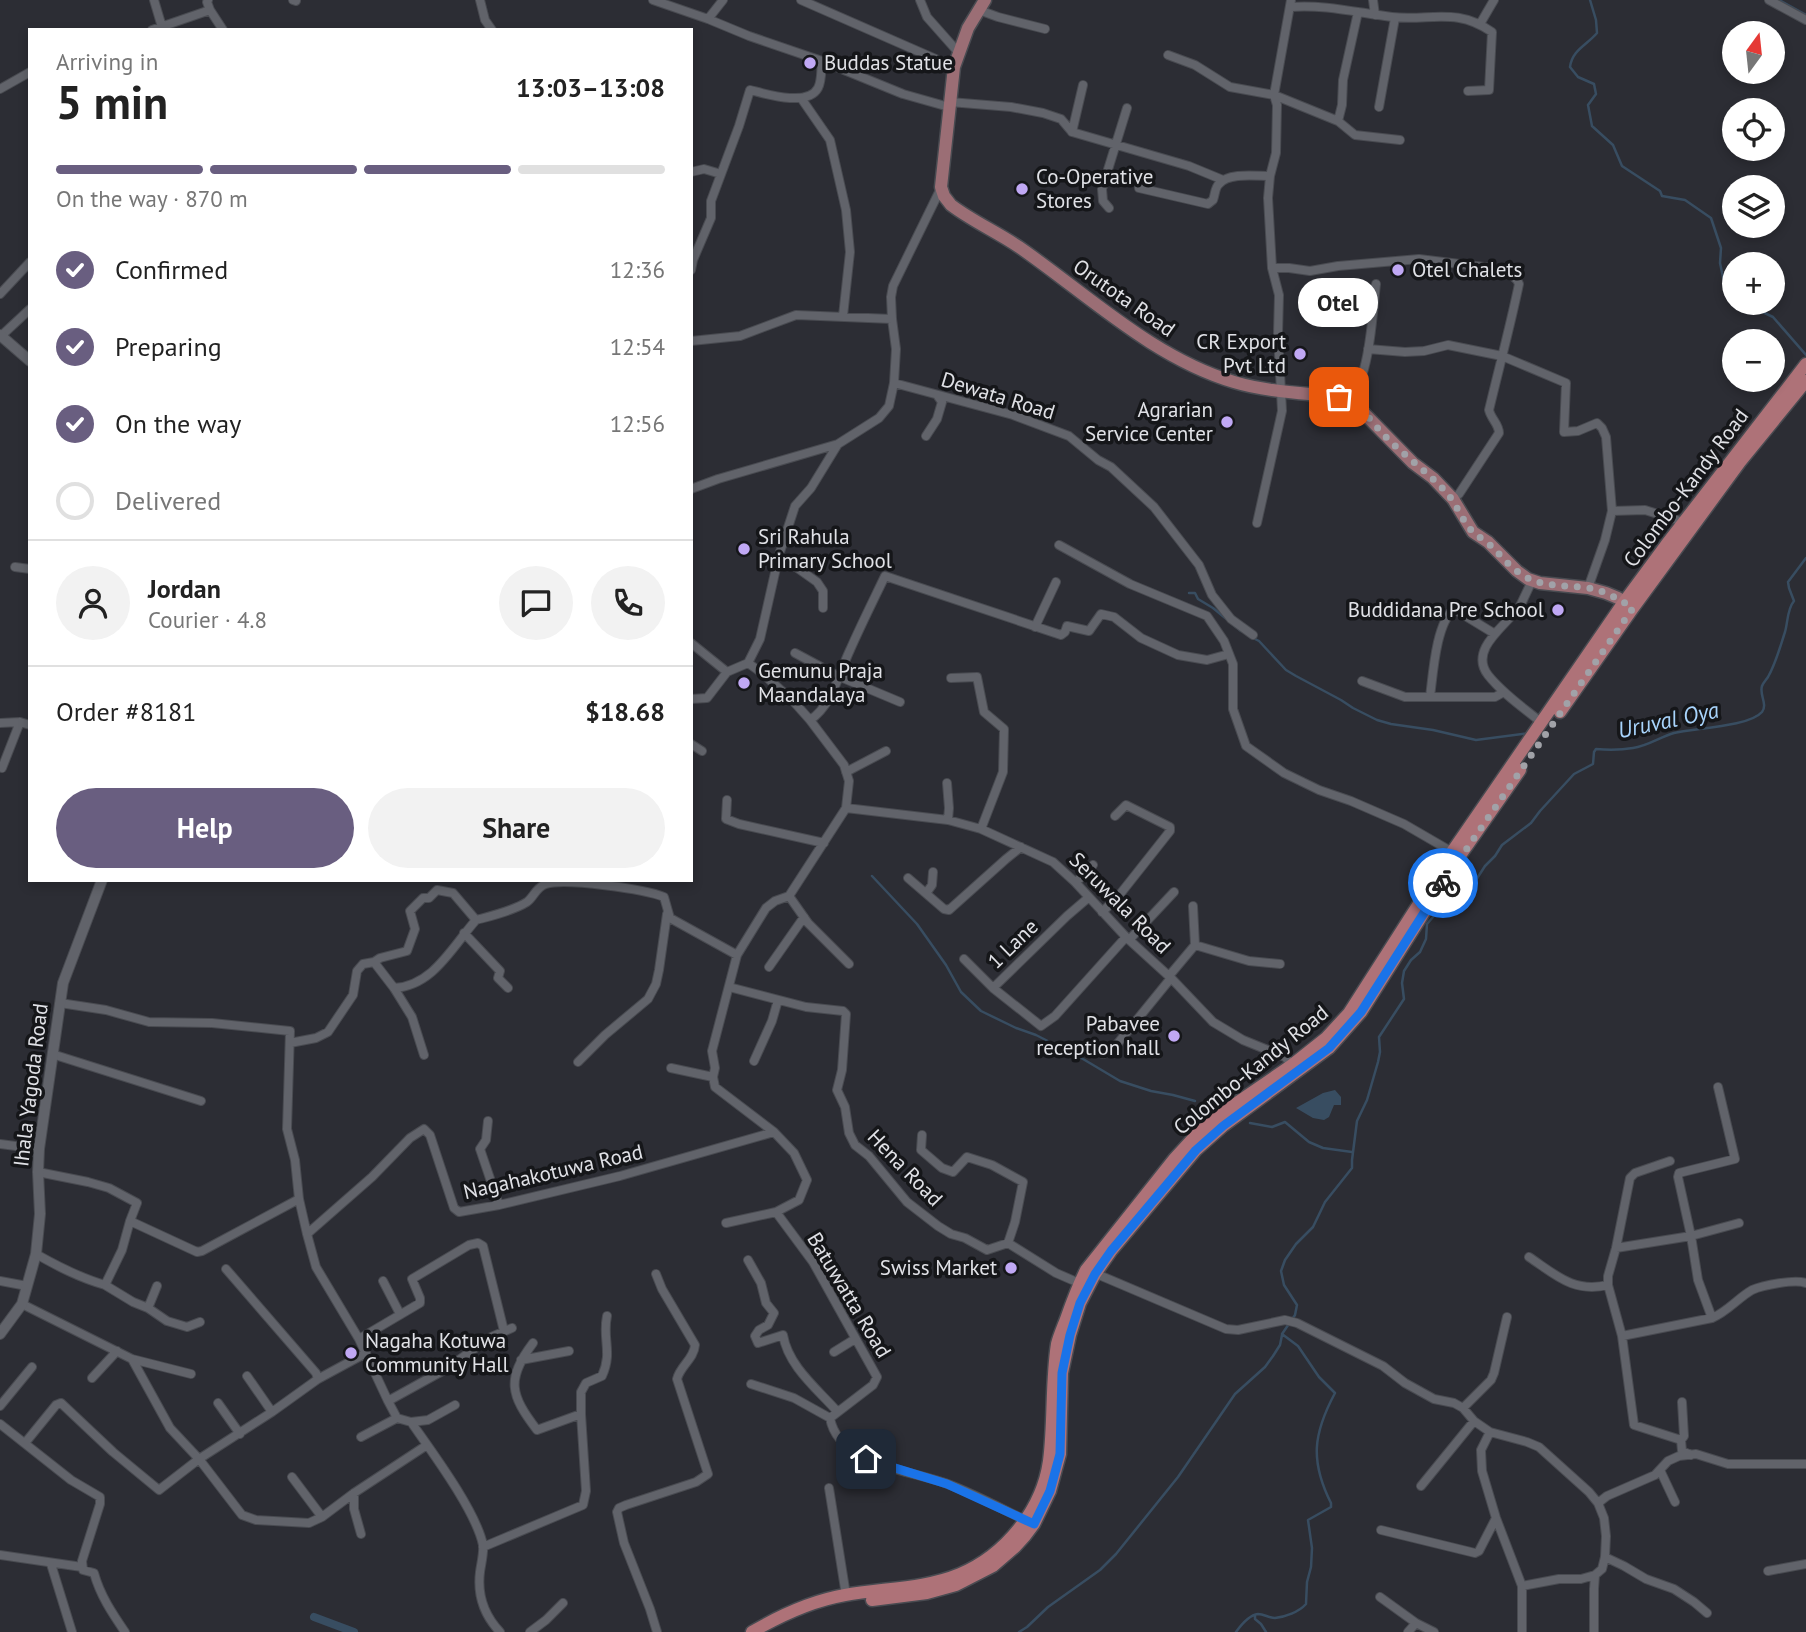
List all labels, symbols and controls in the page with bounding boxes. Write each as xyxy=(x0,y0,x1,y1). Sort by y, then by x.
north arrow xyxy=(1722,21,1785,84)
map controls xyxy=(1722,21,1785,392)
text: Arriving in xyxy=(56,47,158,76)
place label: Buddas Statue xyxy=(824,49,953,76)
marker: Buddas Statue xyxy=(802,55,818,71)
text: 13:03–13:08 xyxy=(516,71,665,104)
text: 5 min xyxy=(56,72,168,132)
button: locate xyxy=(1722,98,1785,161)
place label: Co-Operative Stores xyxy=(1036,163,1153,214)
button: layers xyxy=(1722,175,1785,238)
marker: Co-Operative Stores xyxy=(1014,181,1030,197)
text: On the way · 870 m xyxy=(56,184,248,213)
icon: check xyxy=(56,251,94,289)
button: + xyxy=(1722,252,1785,315)
text: Confirmed xyxy=(115,253,228,286)
street label: Orutota Road xyxy=(1068,253,1181,343)
text: 12:36 xyxy=(610,255,665,284)
place label: Otel Chalets xyxy=(1412,256,1522,283)
marker: Otel Chalets xyxy=(1390,262,1406,278)
callout: Otel xyxy=(1299,278,1379,327)
text: Otel xyxy=(1317,288,1359,317)
icon: check xyxy=(56,328,94,366)
place label: CR Export Pvt Ltd xyxy=(1196,328,1286,379)
button: − xyxy=(1722,329,1785,392)
text: Preparing xyxy=(115,330,222,363)
text: 12:54 xyxy=(610,332,665,361)
marker: CR Export Pvt Ltd xyxy=(1292,346,1308,362)
street label: Dewata Road xyxy=(938,365,1058,426)
pin xyxy=(1309,367,1369,427)
icon: bag xyxy=(1320,378,1358,416)
place label: Agrarian Service Center xyxy=(1085,396,1213,447)
street label: Colombo-Kandy Road xyxy=(1617,403,1754,572)
icon: check xyxy=(56,405,94,443)
text: On the way xyxy=(115,407,241,440)
text: 12:56 xyxy=(610,409,665,438)
marker: Agrarian Service Center xyxy=(1219,414,1235,430)
text: Delivered xyxy=(115,484,221,517)
place label: Sri Rahula Primary School xyxy=(758,523,892,574)
marker: Sri Rahula Primary School xyxy=(736,541,752,557)
button: person xyxy=(56,566,130,640)
button: chat xyxy=(499,566,573,640)
button: phone xyxy=(591,566,665,640)
text: Jordan xyxy=(148,572,221,605)
place label: Buddidana Pre School xyxy=(1348,596,1544,623)
marker: Buddidana Pre School xyxy=(1550,602,1566,618)
text: Courier · 4.8 xyxy=(148,605,267,634)
place label: Gemunu Praja Maandalaya xyxy=(758,657,883,708)
marker: Gemunu Praja Maandalaya xyxy=(736,675,752,691)
text: Order #8181 xyxy=(56,695,196,728)
text: $18.68 xyxy=(585,695,665,728)
water label: Uruval Oya xyxy=(1615,695,1721,744)
button: Help xyxy=(56,788,354,868)
button: Share xyxy=(368,788,665,868)
street label: Seruwala Road xyxy=(1064,846,1177,959)
courier xyxy=(1408,848,1478,918)
icon: bike xyxy=(1424,864,1462,902)
street label: 1 Lane xyxy=(982,913,1044,974)
street label: Colombo-Kandy Road xyxy=(1168,999,1334,1140)
street label: Ihala Yagoda Road xyxy=(7,1002,54,1168)
place label: Pabavee reception hall xyxy=(1036,1010,1160,1061)
marker: Pabavee reception hall xyxy=(1166,1028,1182,1044)
street label: Hena Road xyxy=(862,1123,949,1212)
street label: Nagahakotuwa Road xyxy=(460,1138,645,1205)
street label: Batuwatta Road xyxy=(801,1227,897,1362)
place label: Swiss Market xyxy=(880,1254,997,1281)
marker: Swiss Market xyxy=(1003,1260,1019,1276)
place label: Nagaha Kotuwa Community Hall xyxy=(365,1327,509,1378)
marker: Nagaha Kotuwa Community Hall xyxy=(343,1345,359,1361)
pin xyxy=(836,1429,896,1489)
icon: home xyxy=(847,1440,885,1478)

